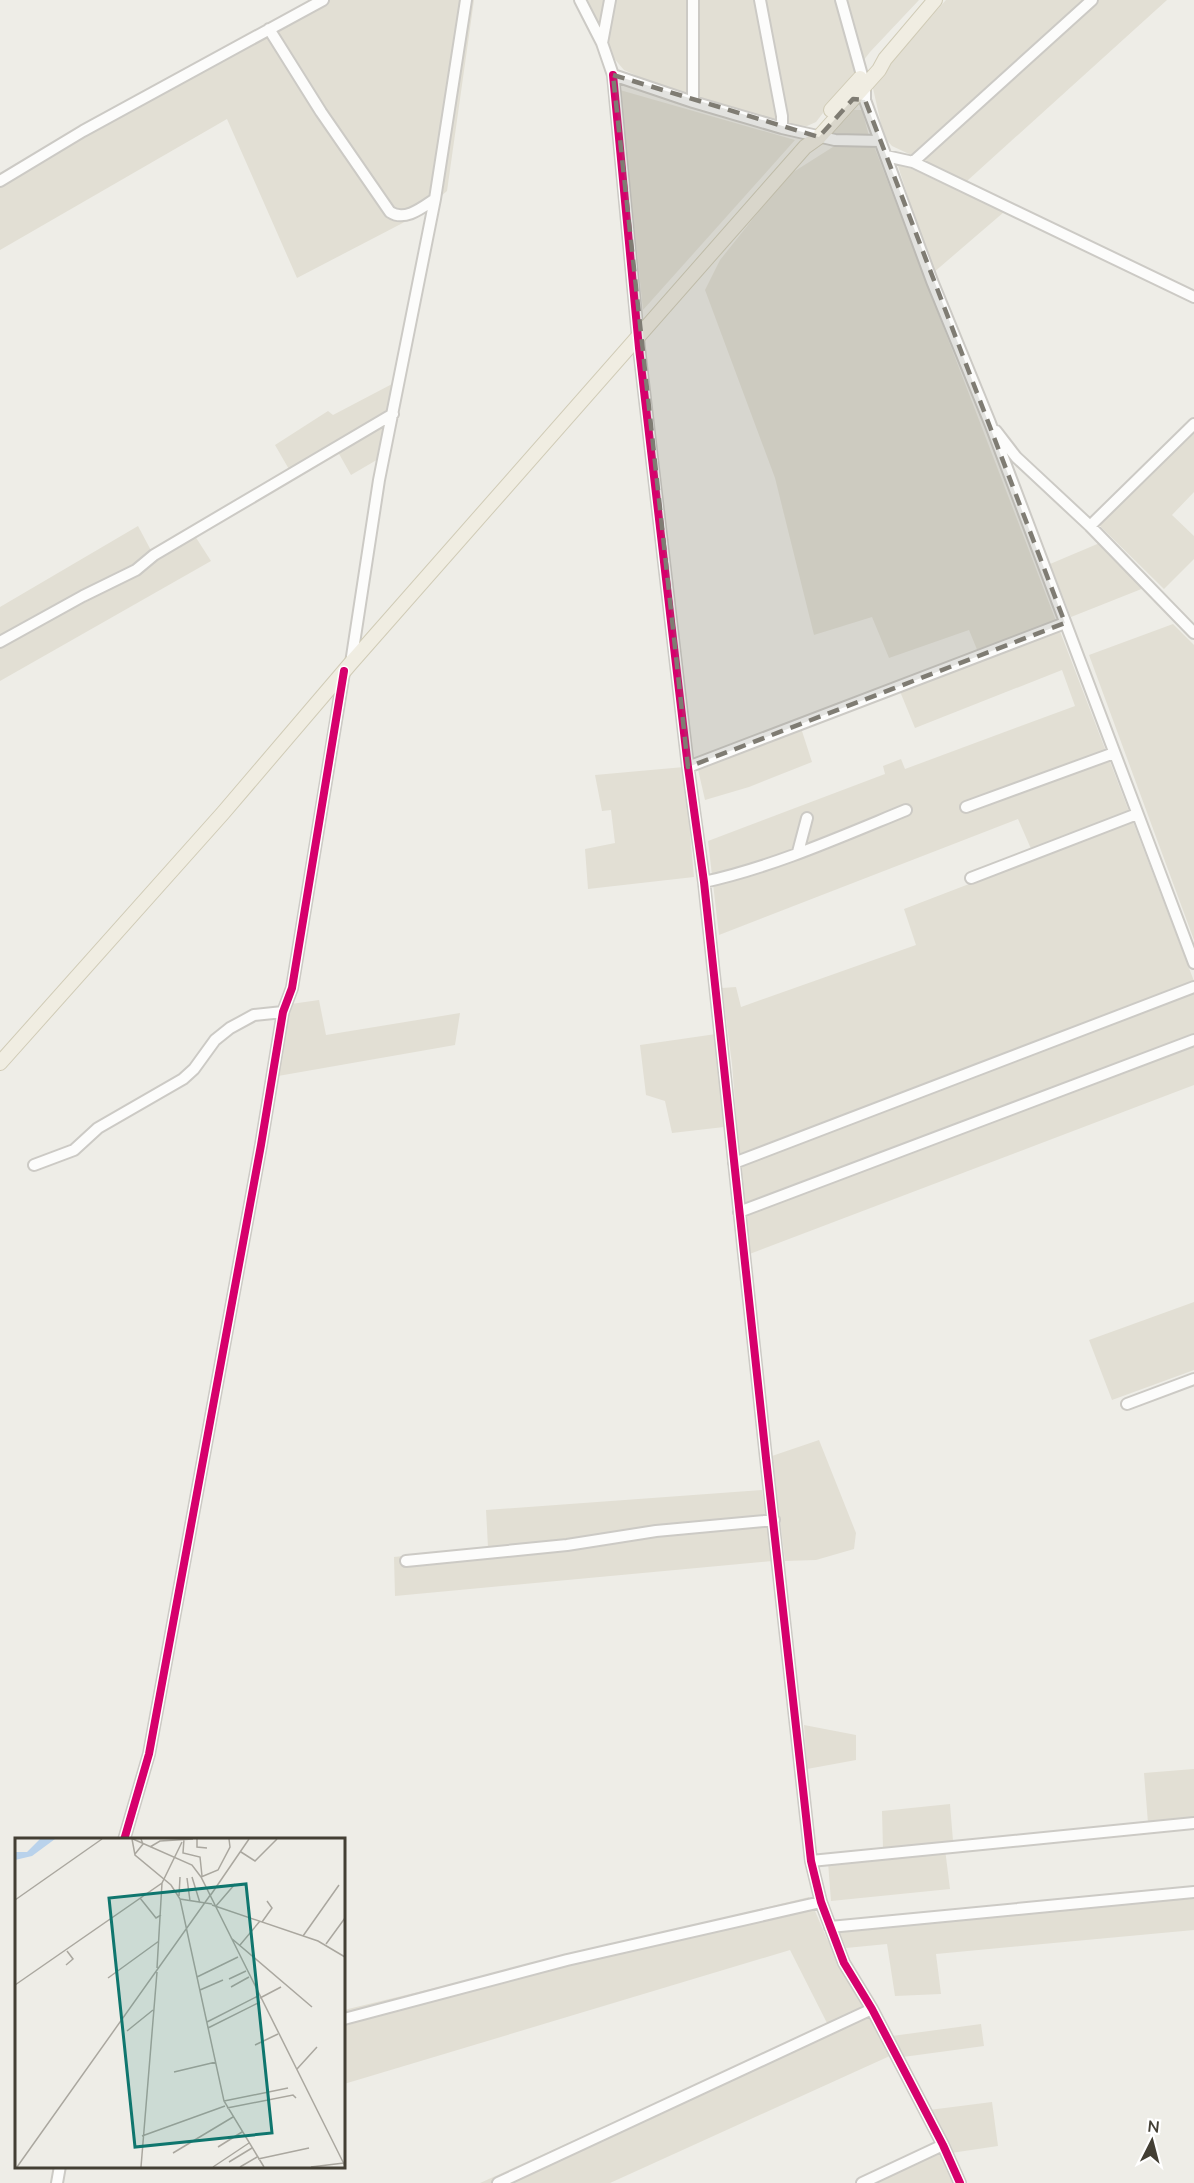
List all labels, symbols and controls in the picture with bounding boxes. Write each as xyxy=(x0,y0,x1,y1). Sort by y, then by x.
inset map xyxy=(15,1838,345,2168)
north arrow xyxy=(1122,2111,1182,2171)
text: N xyxy=(1147,2116,1161,2137)

